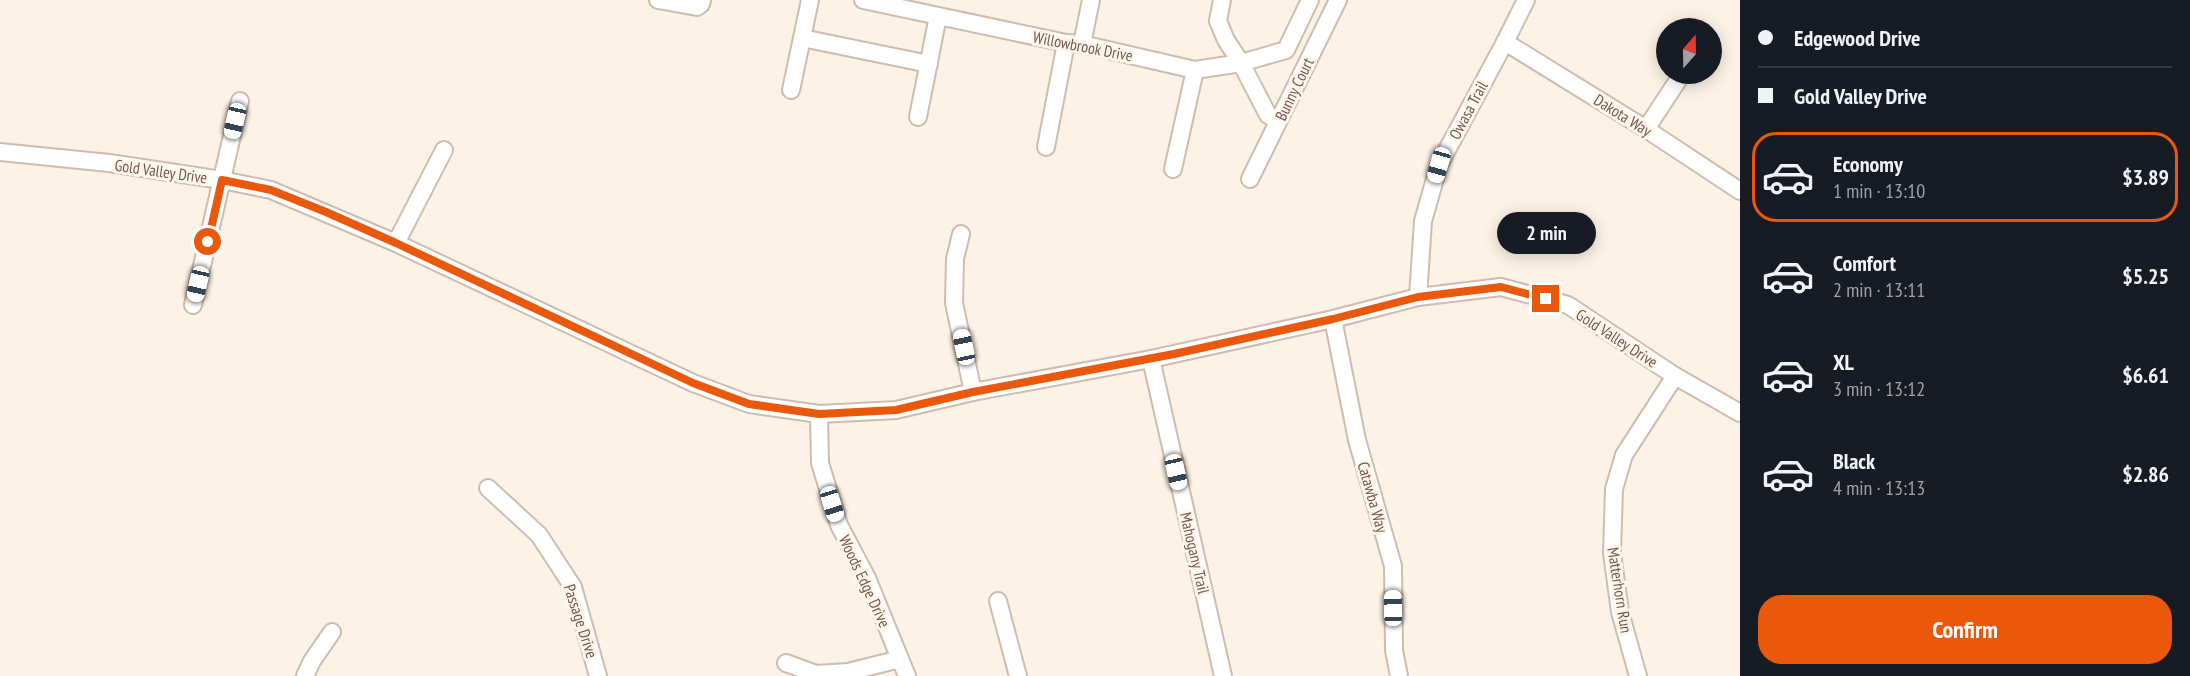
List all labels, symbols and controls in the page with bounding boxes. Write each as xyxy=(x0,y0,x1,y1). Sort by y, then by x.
north arrow xyxy=(1656,18,1722,84)
map controls xyxy=(1656,18,1722,84)
text: Edgewood Drive xyxy=(1794,24,1920,52)
street label: Willowbrook Drive xyxy=(1031,27,1135,65)
street label: Bunny Court xyxy=(1270,54,1318,124)
street label: Owasa Trail xyxy=(1444,77,1492,143)
text: Gold Valley Drive xyxy=(1794,82,1927,110)
street label: Dakota Way xyxy=(1590,89,1656,141)
car xyxy=(222,101,248,141)
car xyxy=(1425,145,1453,185)
icon: car xyxy=(1761,150,1815,204)
text: Economy xyxy=(1833,150,1903,178)
street label: Gold Valley Drive xyxy=(113,155,209,187)
text: $3.89 xyxy=(2122,163,2169,191)
text: 1 min · 13:10 xyxy=(1833,178,1925,204)
callout: 2 min xyxy=(1496,212,1596,254)
text: 2 min xyxy=(1526,220,1567,246)
route start xyxy=(194,228,221,255)
icon: car xyxy=(1761,249,1815,303)
text: Comfort xyxy=(1833,249,1896,277)
text: $5.25 xyxy=(2122,262,2169,290)
car xyxy=(185,264,211,304)
text: 2 min · 13:11 xyxy=(1833,277,1925,303)
route end xyxy=(1532,285,1559,312)
street label: Gold Valley Drive xyxy=(1572,304,1662,372)
car xyxy=(951,328,977,366)
icon: car xyxy=(1761,348,1815,402)
text: XL xyxy=(1833,348,1854,376)
text: $6.61 xyxy=(2122,361,2169,389)
text: 3 min · 13:12 xyxy=(1833,376,1925,402)
icon: car xyxy=(1761,447,1815,501)
text: Black xyxy=(1833,447,1875,475)
car xyxy=(1163,452,1189,492)
street label: Catawba Way xyxy=(1353,459,1393,535)
text: $2.86 xyxy=(2122,460,2169,488)
text: 4 min · 13:13 xyxy=(1833,475,1925,501)
car xyxy=(818,484,846,524)
street label: Mahogany Trail xyxy=(1176,510,1214,596)
street label: Woods Edge Drive xyxy=(835,532,895,630)
street label: Matterhorn Run xyxy=(1603,546,1637,634)
street label: Passage Drive xyxy=(560,582,602,660)
car xyxy=(1384,590,1402,626)
button: Confirm xyxy=(1758,595,2172,664)

